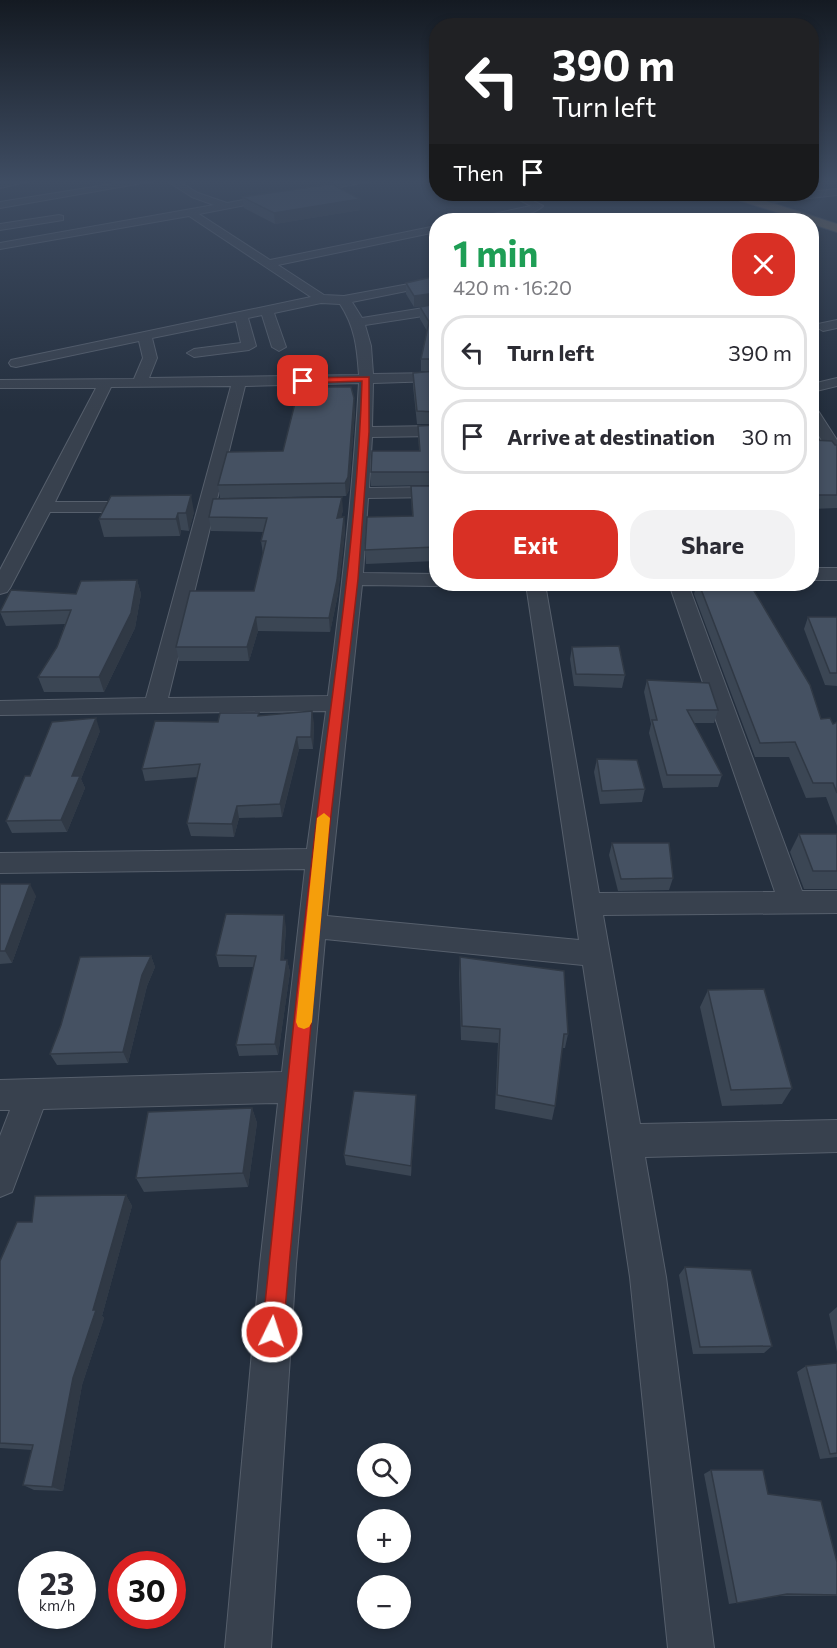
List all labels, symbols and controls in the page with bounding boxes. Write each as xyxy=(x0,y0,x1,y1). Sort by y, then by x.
text: 390 m xyxy=(552,38,675,90)
icon: left xyxy=(453,42,531,120)
text: Turn left xyxy=(552,90,656,123)
icon: arrive xyxy=(516,156,549,189)
text: Then xyxy=(453,159,504,186)
text: 1 min xyxy=(453,230,538,274)
button: close xyxy=(732,233,795,296)
text: 420 m · 16:20 xyxy=(453,275,572,299)
icon: left xyxy=(456,336,489,369)
text: Turn left xyxy=(507,339,594,366)
text: 390 m xyxy=(728,339,792,366)
pin xyxy=(277,355,328,406)
icon: arrive xyxy=(286,364,319,397)
icon: arrive xyxy=(456,420,489,453)
text: Arrive at destination xyxy=(507,423,715,450)
text: 30 m xyxy=(742,423,792,450)
button: Exit xyxy=(453,510,618,579)
button: Share xyxy=(630,510,795,579)
position arrow xyxy=(240,1300,304,1364)
map controls xyxy=(357,1443,411,1629)
button: search xyxy=(357,1443,411,1497)
button: + xyxy=(357,1509,411,1563)
speed limit sign: 30 xyxy=(108,1551,186,1629)
text: 23 xyxy=(40,1564,74,1601)
button: − xyxy=(357,1575,411,1629)
text: km/h xyxy=(39,1596,75,1614)

